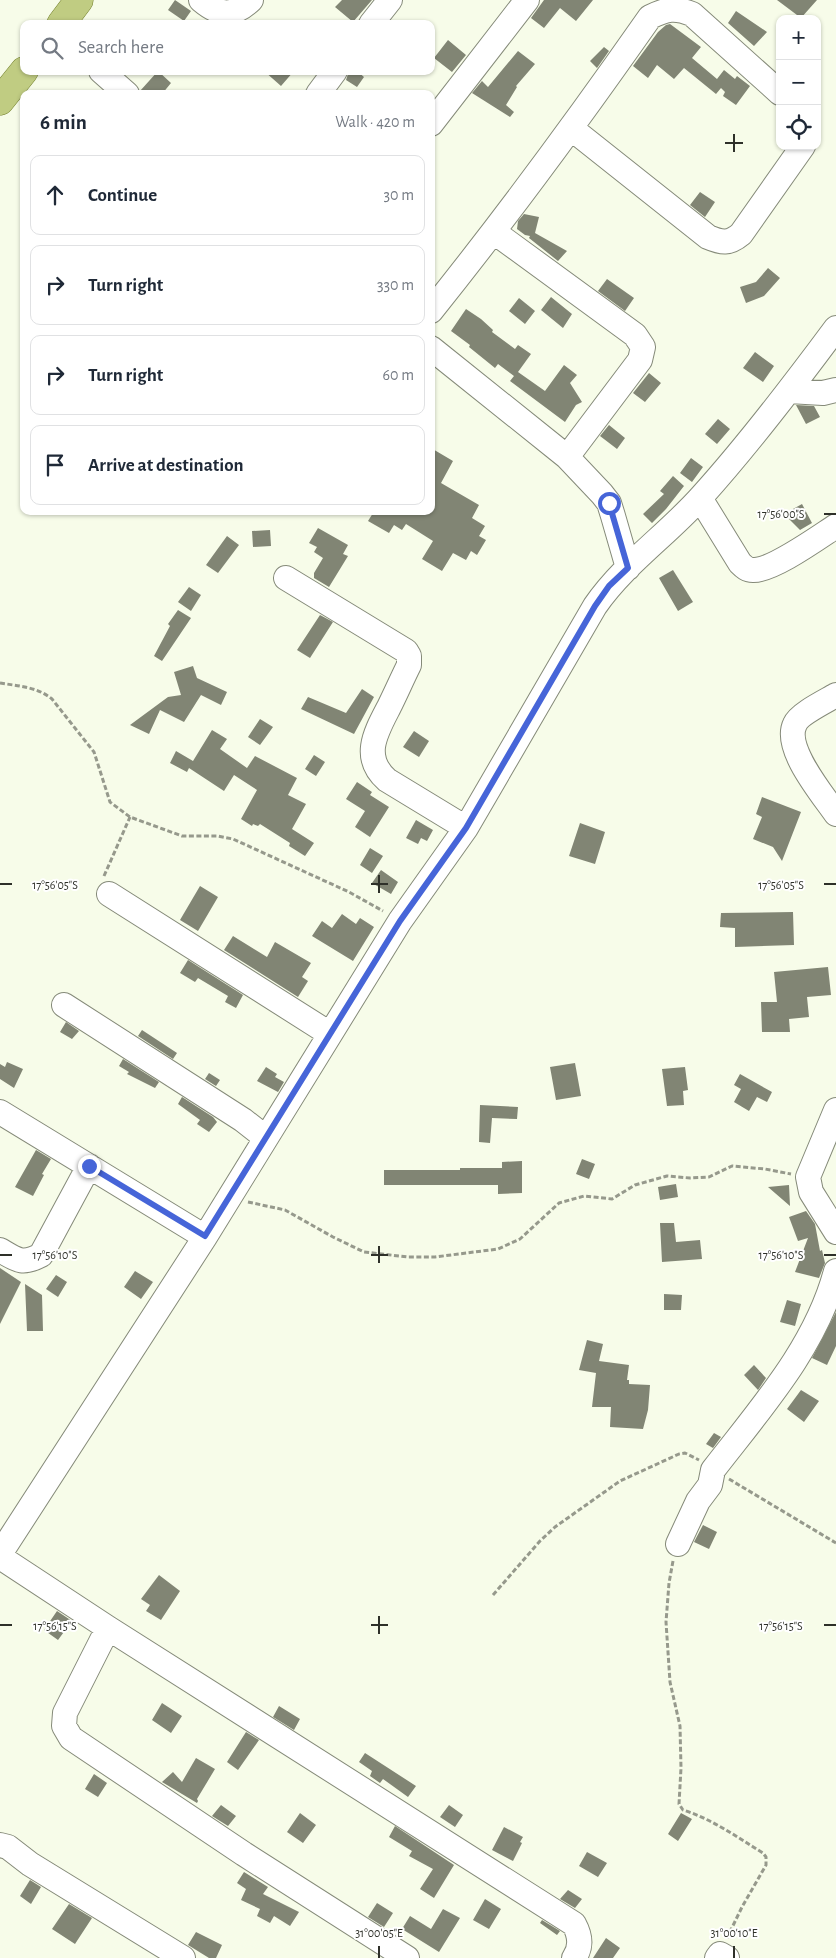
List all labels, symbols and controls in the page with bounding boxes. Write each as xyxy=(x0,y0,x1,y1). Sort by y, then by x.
map controls xyxy=(776,15,821,150)
button: + xyxy=(776,15,821,60)
search box xyxy=(20,20,435,75)
icon: search xyxy=(38,34,66,62)
text: Search here xyxy=(78,38,164,57)
button: − xyxy=(776,60,821,105)
button: locate xyxy=(776,105,821,150)
text: 6 min xyxy=(40,112,87,133)
text: Walk · 420 m xyxy=(335,114,415,130)
icon: ahead xyxy=(41,181,69,209)
text: Continue xyxy=(88,186,157,205)
text: 30 m xyxy=(384,187,414,203)
icon: right xyxy=(41,271,69,299)
text: Turn right xyxy=(88,276,163,295)
text: 330 m xyxy=(377,277,414,293)
icon: right xyxy=(41,361,69,389)
text: Turn right xyxy=(88,366,163,385)
text: 60 m xyxy=(383,367,414,383)
icon: arrive xyxy=(41,451,69,479)
text: Arrive at destination xyxy=(88,456,244,475)
route start xyxy=(598,492,621,515)
text: 17°56'00"S xyxy=(758,508,805,520)
text: 17°56'05"S xyxy=(32,879,78,891)
text: 17°56'05"S xyxy=(758,879,804,891)
route end xyxy=(78,1155,101,1178)
text: 17°56'10"S xyxy=(33,1249,78,1261)
text: 17°56'10"S xyxy=(759,1249,804,1261)
text: 17°56'15"S xyxy=(33,1620,77,1632)
text: 17°56'15"S xyxy=(759,1620,803,1632)
text: 31°00'05"E xyxy=(355,1927,403,1939)
text: 31°00'10"E xyxy=(711,1927,758,1939)

